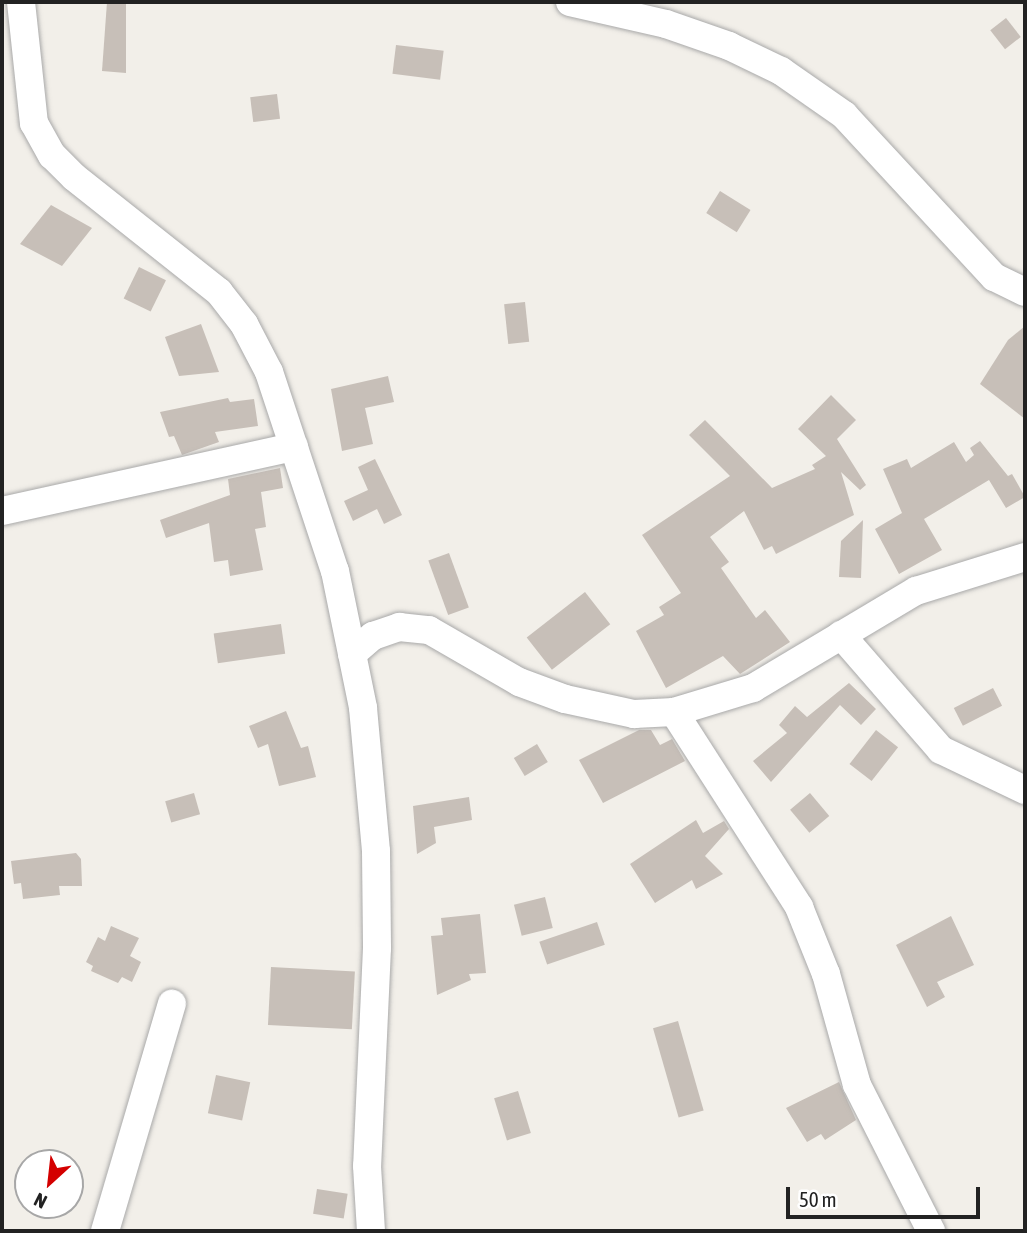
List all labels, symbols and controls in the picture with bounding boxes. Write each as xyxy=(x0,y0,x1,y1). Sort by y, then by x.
north arrow xyxy=(14,1149,84,1219)
scale bar xyxy=(789,1174,983,1218)
text: 50 m xyxy=(799,1187,837,1211)
text: N xyxy=(30,1189,50,1213)

